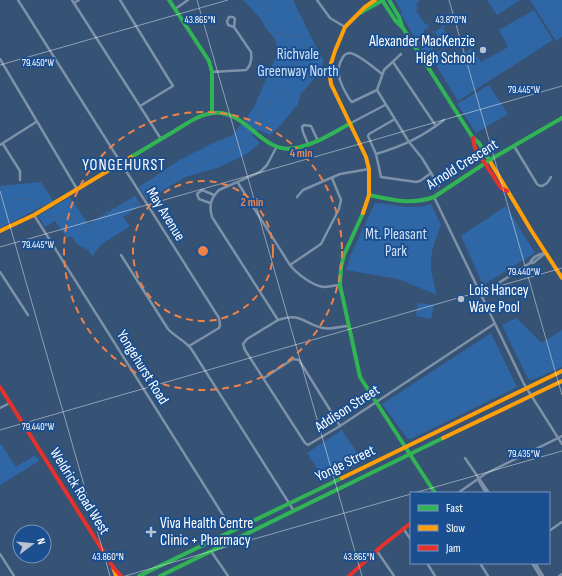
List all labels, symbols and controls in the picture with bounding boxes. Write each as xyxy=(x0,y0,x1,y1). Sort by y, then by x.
text: 43.865°N xyxy=(184,14,216,26)
text: 43.870°N xyxy=(435,14,467,26)
place label: Alexander MacKenzie High School xyxy=(368,32,475,68)
park label: Richvale Greenway North xyxy=(257,45,339,81)
marker: Alexander MacKenzie High School xyxy=(478,45,488,55)
text: 79.450°W xyxy=(22,57,55,69)
text: 79.445°W xyxy=(508,84,540,96)
street label: Arnold Crescent xyxy=(422,135,502,194)
text: 4 min xyxy=(289,146,313,161)
district label: YONGEHURST xyxy=(82,156,166,175)
street label: May Avenue xyxy=(142,184,189,245)
text: 2 min xyxy=(241,195,263,210)
park label: Mt. Pleasant Park xyxy=(365,225,427,261)
text: 79.445°W xyxy=(22,239,54,251)
centre of rings xyxy=(196,244,210,258)
text: 79.440°W xyxy=(508,266,541,278)
place label: Lois Hancey Wave Pool xyxy=(469,281,529,317)
marker: Lois Hancey Wave Pool xyxy=(456,294,466,304)
street label: Yongehurst Road xyxy=(112,327,173,408)
street label: Addison Street xyxy=(310,380,384,437)
text: 79.440°W xyxy=(22,421,55,433)
street label: Yonge Street xyxy=(312,441,379,486)
street label: Weldrick Road West xyxy=(45,444,114,538)
text: 79.435°W xyxy=(508,448,540,460)
legend xyxy=(410,492,550,564)
text: Fast xyxy=(446,501,463,516)
place label: Viva Health Centre Clinic + Pharmacy xyxy=(160,514,253,550)
text: Slow xyxy=(446,521,465,536)
north arrow xyxy=(12,524,52,564)
marker: Viva Health Centre Clinic + Pharmacy xyxy=(145,526,157,538)
text: N xyxy=(34,537,48,546)
text: Jam xyxy=(445,541,461,556)
text: 43.860°N xyxy=(92,551,124,563)
text: 43.865°N xyxy=(343,551,375,563)

